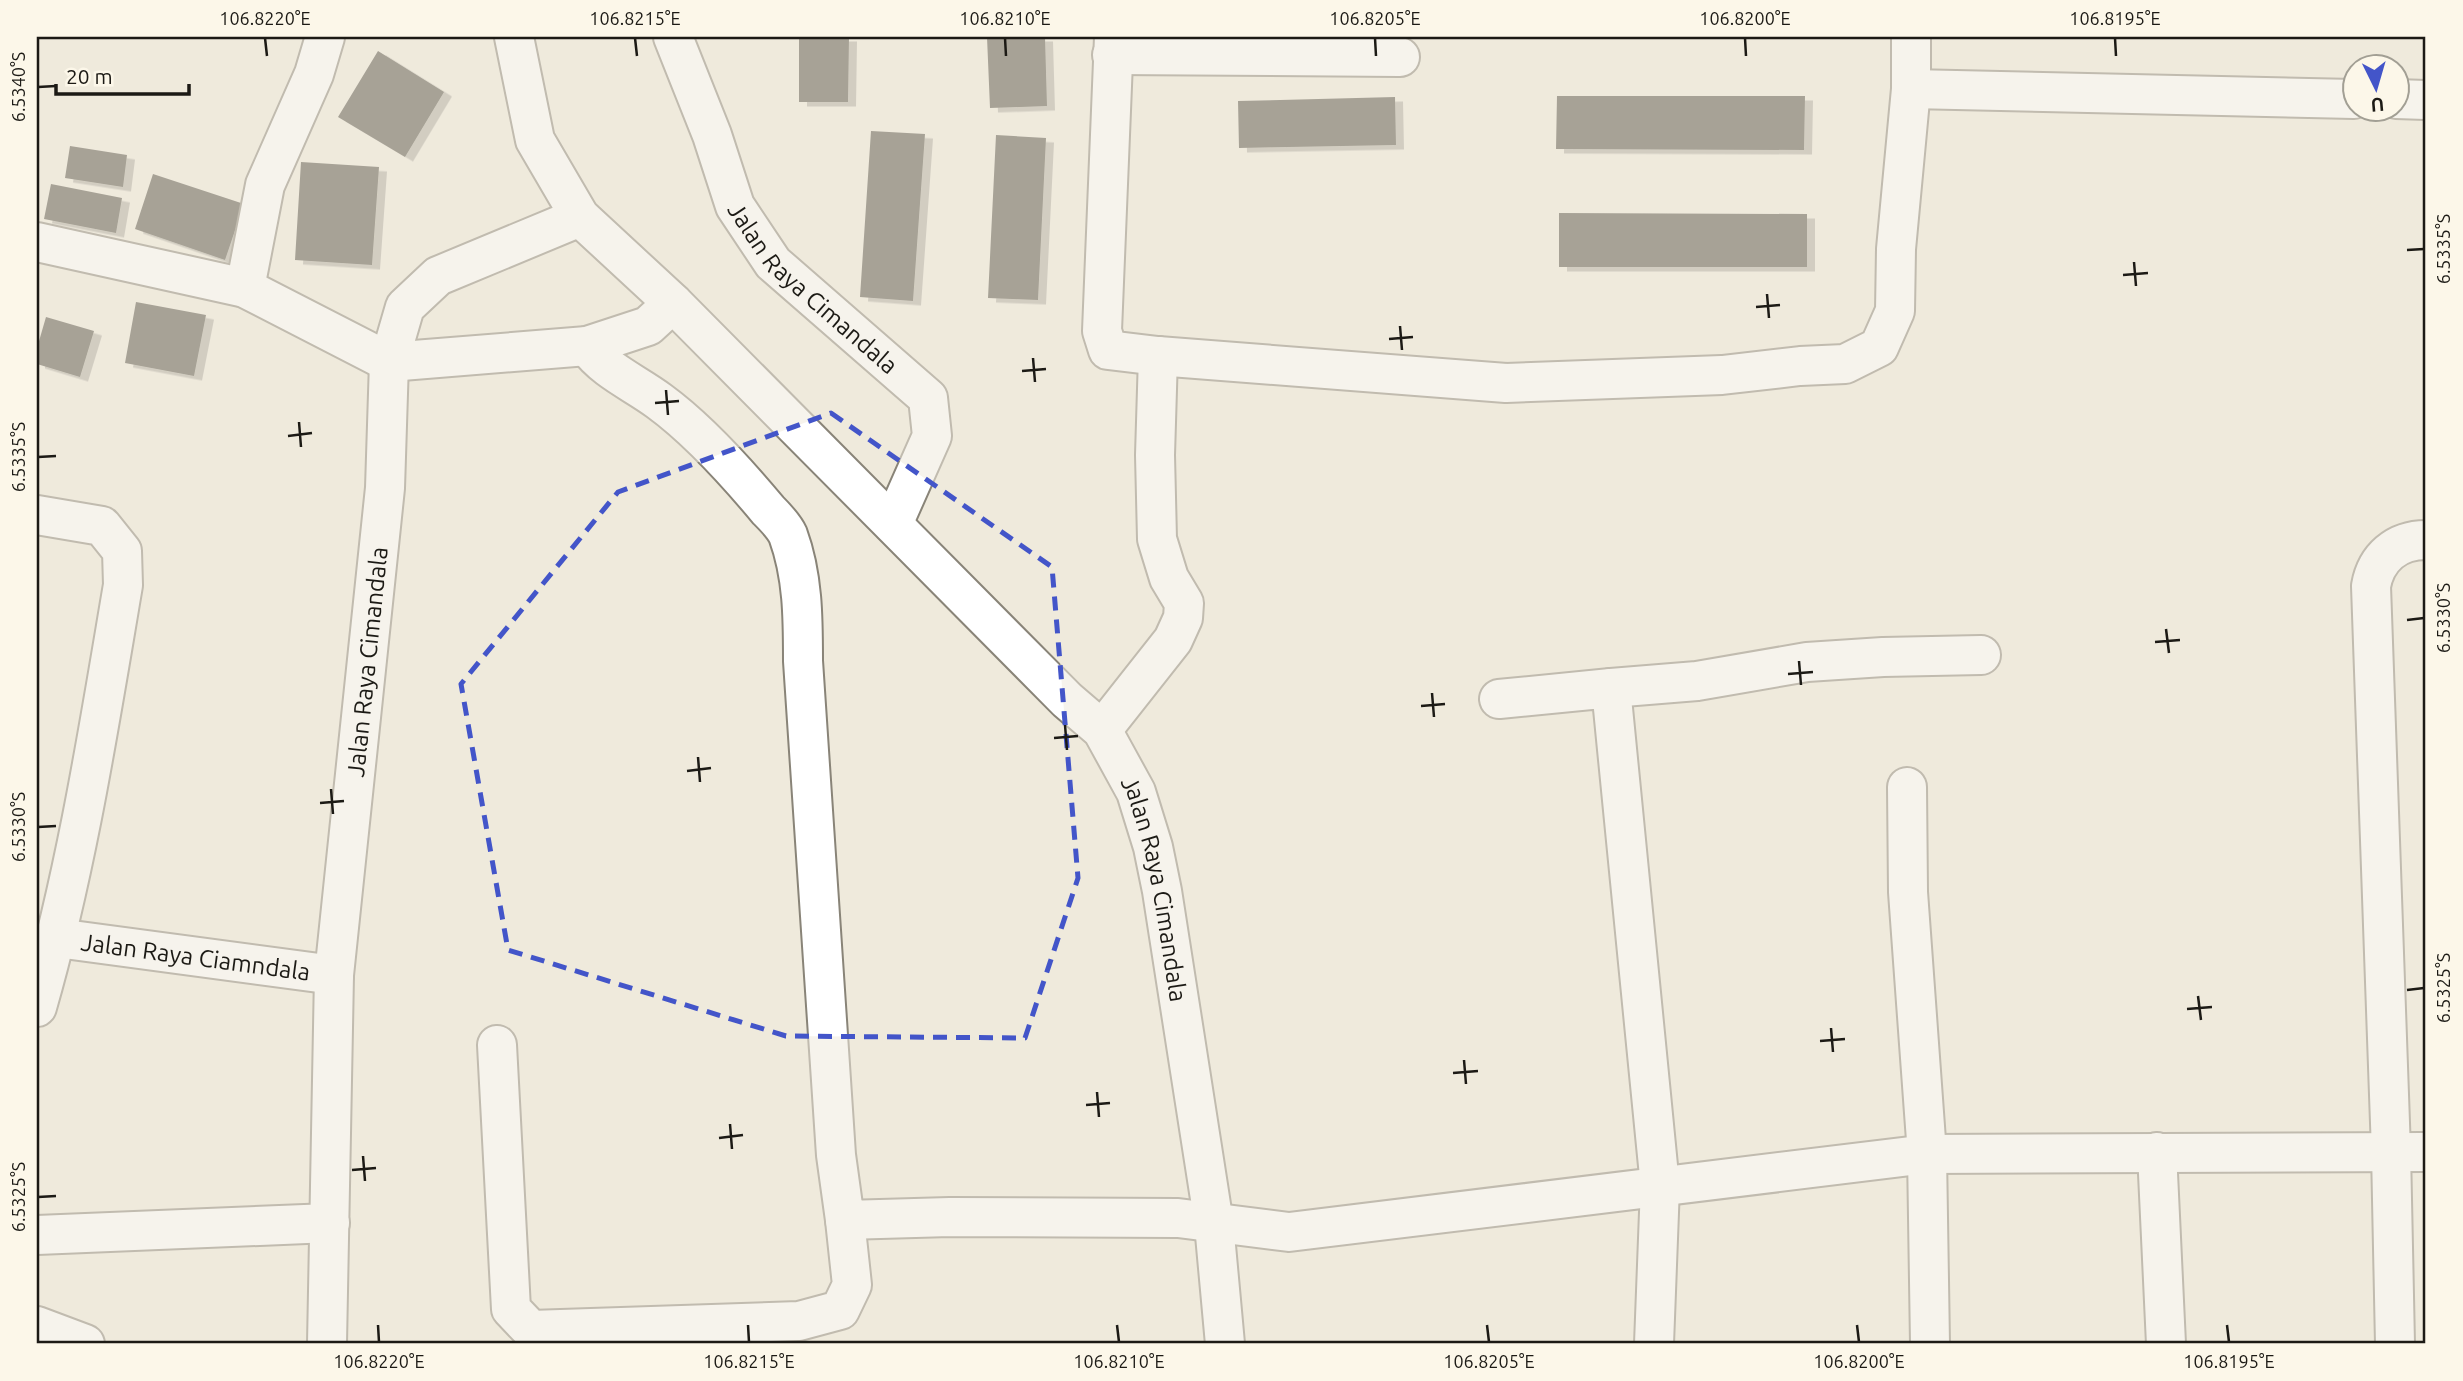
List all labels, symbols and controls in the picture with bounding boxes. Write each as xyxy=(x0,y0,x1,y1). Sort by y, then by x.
text: 106.8220°E xyxy=(219,8,311,28)
text: 106.8215°E xyxy=(589,8,681,28)
text: 106.8210°E xyxy=(959,8,1051,28)
text: 106.8205°E xyxy=(1329,8,1421,28)
text: 106.8200°E xyxy=(1699,8,1791,28)
text: 106.8195°E xyxy=(2069,8,2161,28)
text: 6.5340°S xyxy=(8,52,28,122)
scale bar xyxy=(56,52,189,96)
north arrow xyxy=(2340,52,2410,122)
text: 20 m xyxy=(66,64,113,88)
text: U xyxy=(2370,93,2385,116)
street label: Jalan Raya Cimandala xyxy=(723,197,903,379)
text: 6.5335°S xyxy=(2433,214,2453,284)
text: 6.5335°S xyxy=(8,422,28,492)
street label: Jalan Raya Cimandala xyxy=(341,545,392,778)
text: 6.5330°S xyxy=(2433,583,2453,653)
street label: Jalan Raya Cimandala xyxy=(1116,771,1193,1004)
text: 6.5330°S xyxy=(8,792,28,862)
street label: Jalan Raya Ciamndala xyxy=(79,928,312,985)
text: 6.5325°S xyxy=(2433,953,2453,1023)
text: 6.5325°S xyxy=(8,1162,28,1232)
text: 106.8220°E xyxy=(333,1351,425,1371)
text: 106.8215°E xyxy=(703,1351,795,1371)
text: 106.8210°E xyxy=(1073,1351,1165,1371)
text: 106.8205°E xyxy=(1443,1351,1535,1371)
text: 106.8200°E xyxy=(1813,1351,1905,1371)
text: 106.8195°E xyxy=(2183,1351,2275,1371)

